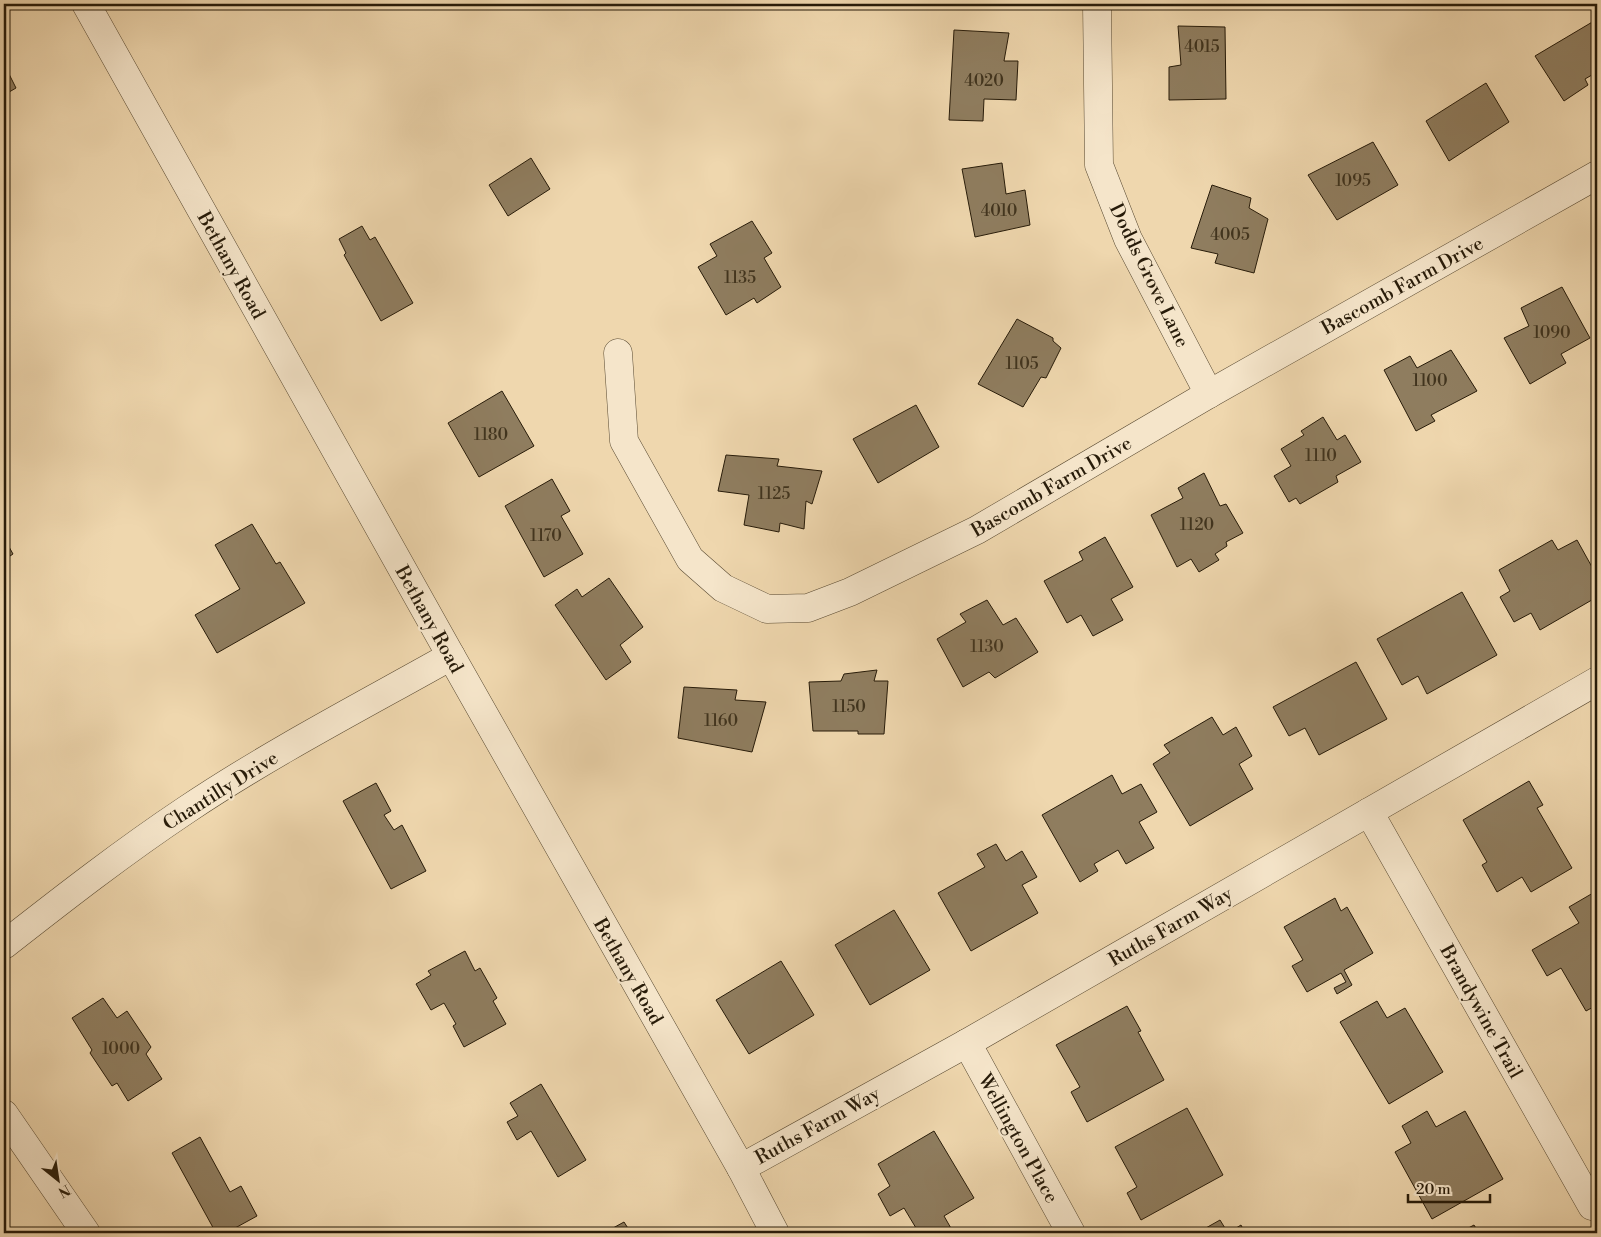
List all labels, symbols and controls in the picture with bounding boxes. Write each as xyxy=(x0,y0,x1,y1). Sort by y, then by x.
house number: 4015 xyxy=(1184,37,1220,57)
house number: 4020 xyxy=(964,71,1004,91)
house number: 1095 xyxy=(1335,171,1371,191)
street label: Dodds Grove Lane xyxy=(1104,199,1194,351)
house number: 4010 xyxy=(981,201,1017,221)
street label: Bethany Road xyxy=(191,207,271,324)
house number: 4005 xyxy=(1210,225,1250,245)
street label: Bascomb Farm Drive xyxy=(1316,231,1488,341)
house number: 1135 xyxy=(724,268,756,288)
house number: 1090 xyxy=(1533,323,1571,343)
house number: 1105 xyxy=(1005,354,1039,374)
house number: 1100 xyxy=(1412,371,1448,391)
house number: 1180 xyxy=(474,425,508,445)
street label: Bascomb Farm Drive xyxy=(966,431,1136,543)
house number: 1110 xyxy=(1305,446,1337,466)
house number: 1125 xyxy=(758,484,790,504)
house number: 1120 xyxy=(1180,515,1214,535)
house number: 1170 xyxy=(530,526,562,546)
street label: Bethany Road xyxy=(389,561,469,678)
house number: 1130 xyxy=(970,637,1004,657)
house number: 1150 xyxy=(832,697,866,717)
house number: 1160 xyxy=(704,711,738,731)
street label: Chantilly Drive xyxy=(159,746,283,836)
street label: Ruths Farm Way xyxy=(1104,881,1237,972)
street label: Bethany Road xyxy=(587,913,668,1029)
street label: Brandywine Trail xyxy=(1434,940,1528,1083)
house number: 1000 xyxy=(102,1039,140,1059)
street label: Wellington Place xyxy=(972,1069,1064,1207)
street label: Ruths Farm Way xyxy=(751,1081,885,1170)
north arrow xyxy=(32,1154,82,1204)
scale bar xyxy=(1408,1172,1491,1204)
text: N xyxy=(55,1180,73,1201)
text: 20 m xyxy=(1416,1180,1451,1199)

